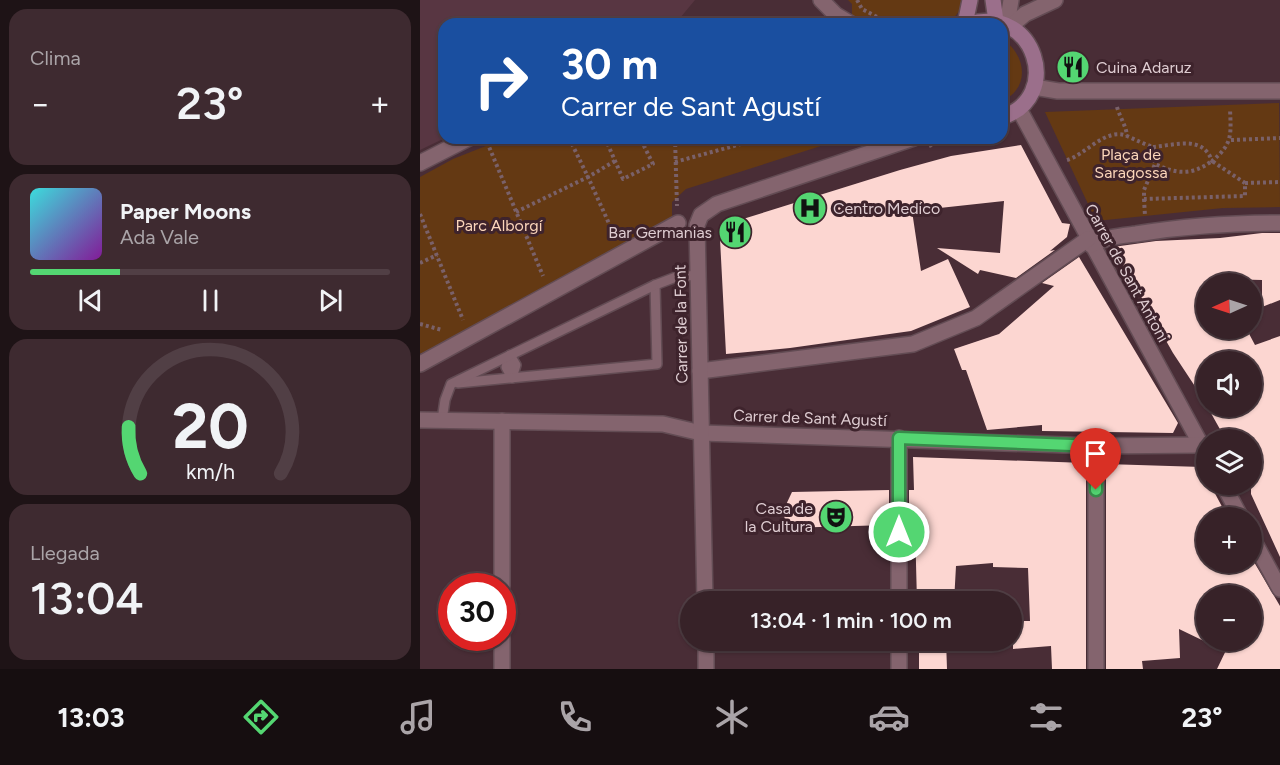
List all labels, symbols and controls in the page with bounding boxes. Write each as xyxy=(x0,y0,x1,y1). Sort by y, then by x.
text: 30 m xyxy=(561,39,658,90)
icon: right xyxy=(462,42,540,120)
text: Clima xyxy=(30,46,81,70)
restaurant icon: Cuina Adaruz xyxy=(1055,49,1091,85)
place label: Cuina Adaruz xyxy=(1096,58,1192,77)
text: 23° xyxy=(176,76,244,130)
text: − xyxy=(30,84,51,123)
text: + xyxy=(369,84,390,123)
text: Carrer de Sant Agustí xyxy=(561,90,821,123)
park label: Plaça de Saragossa xyxy=(1094,145,1168,182)
hospital icon: Centro Medico xyxy=(792,190,828,226)
text: Paper Moons xyxy=(120,198,251,225)
place label: Centro Medico xyxy=(833,199,940,218)
street label: Carrer de Sant Antoni xyxy=(1081,200,1173,346)
restaurant icon: Bar Germanias xyxy=(717,214,753,250)
park label: Parc Alborgí xyxy=(456,216,544,235)
place label: Bar Germanias xyxy=(608,223,712,242)
text: Ada Vale xyxy=(120,225,199,249)
street label: Carrer de la Font xyxy=(670,264,692,384)
north arrow xyxy=(1196,273,1262,339)
map controls xyxy=(1196,273,1262,651)
icon: previous xyxy=(74,284,107,317)
icon: pause xyxy=(194,284,227,317)
icon: next xyxy=(314,284,347,317)
button: sound xyxy=(1196,351,1262,417)
text: 20 xyxy=(172,389,248,464)
street label: Carrer de Sant Agustí xyxy=(733,406,888,430)
pin xyxy=(1070,428,1121,490)
button: layers xyxy=(1196,429,1262,495)
icon: arrive xyxy=(1079,437,1112,470)
text: km/h xyxy=(186,459,234,484)
place label: Casa de la Cultura xyxy=(745,499,813,536)
theatre icon: Casa de la Cultura xyxy=(818,499,854,535)
position arrow xyxy=(867,500,931,564)
button: + xyxy=(1196,507,1262,573)
text: Llegada xyxy=(30,541,100,565)
text: 13:04 xyxy=(30,571,144,625)
speed limit sign: 30 xyxy=(438,573,516,651)
button: − xyxy=(1196,585,1262,651)
text: 13:04 · 1 min · 100 m xyxy=(750,607,952,634)
icon: directions xyxy=(240,696,282,738)
icon: music xyxy=(397,696,439,738)
icon: phone xyxy=(554,696,596,738)
icon: climate xyxy=(711,696,753,738)
icon: car xyxy=(868,696,910,738)
icon: filters xyxy=(1025,696,1067,738)
text: 13:03 xyxy=(58,701,125,734)
text: 23° xyxy=(1182,701,1222,734)

